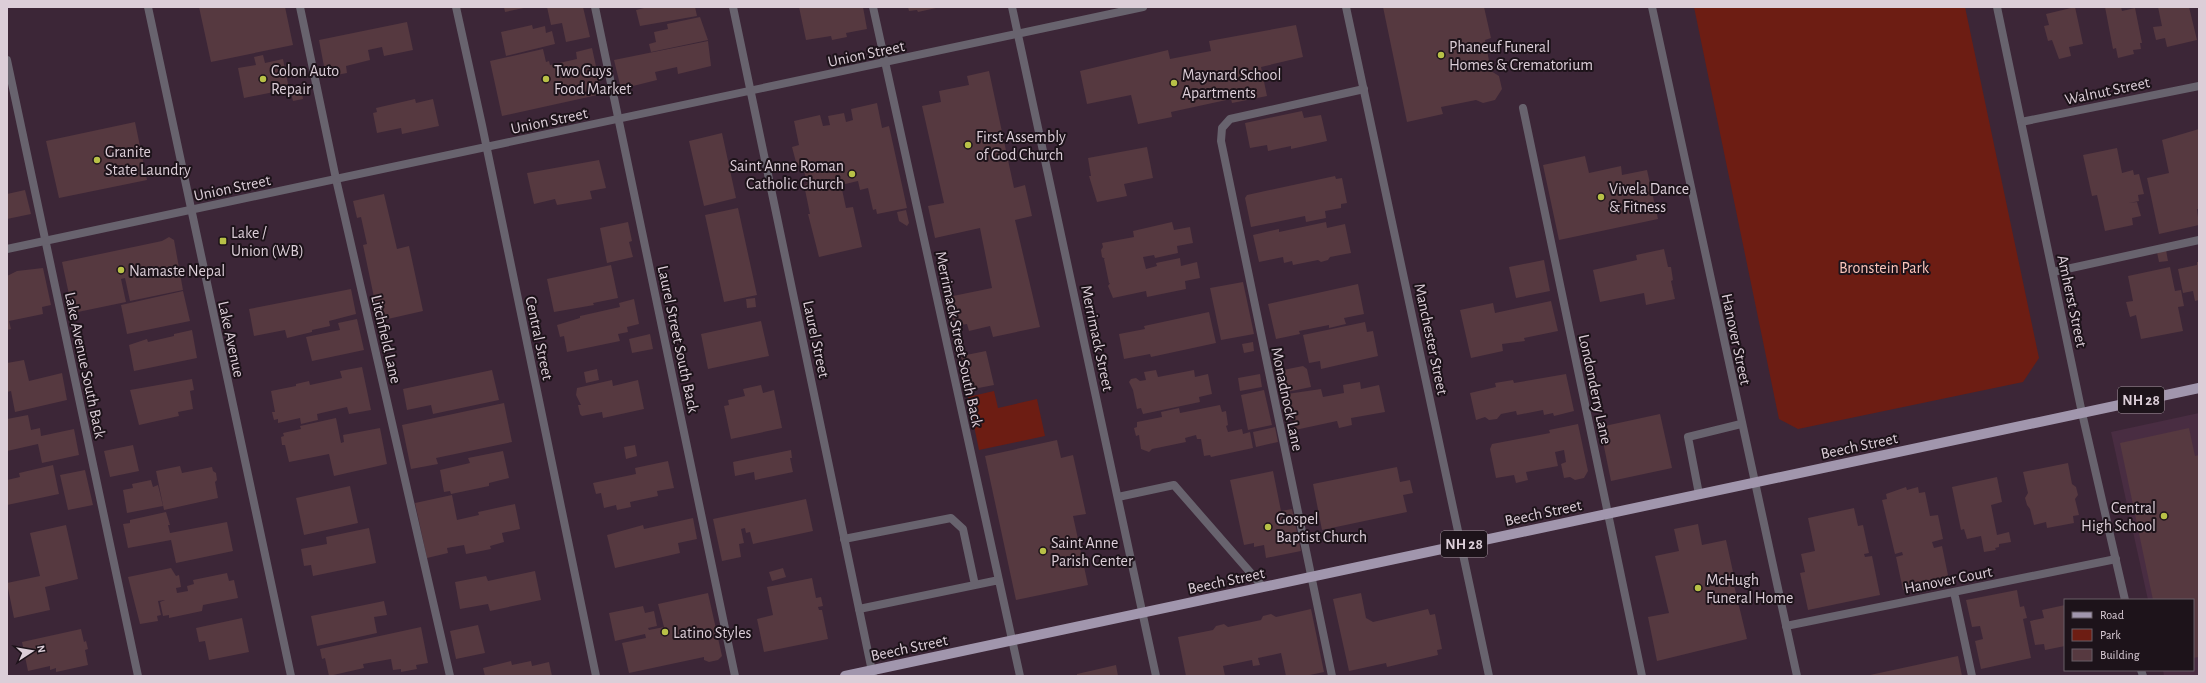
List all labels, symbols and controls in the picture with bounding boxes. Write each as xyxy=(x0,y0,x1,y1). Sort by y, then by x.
street label: Union Street xyxy=(826,38,906,70)
place label: Phaneuf Funeral Homes & Crematorium xyxy=(1449,39,1593,73)
marker: Phaneuf Funeral Homes & Crematorium xyxy=(1436,50,1446,60)
place label: Colon Auto Repair xyxy=(271,63,339,97)
place label: Two Guys Food Market xyxy=(554,63,631,97)
place label: Maynard School Apartments xyxy=(1182,67,1281,101)
marker: Colon Auto Repair xyxy=(258,74,268,84)
marker: Two Guys Food Market xyxy=(541,74,551,84)
street label: Walnut Street xyxy=(2063,74,2151,108)
marker: Maynard School Apartments xyxy=(1169,78,1179,88)
street label: Union Street xyxy=(509,105,589,137)
place label: First Assembly of God Church xyxy=(976,129,1066,163)
marker: First Assembly of God Church xyxy=(963,140,973,150)
place label: Granite State Laundry xyxy=(105,144,191,179)
marker: Granite State Laundry xyxy=(92,155,102,165)
place label: Saint Anne Roman Catholic Church xyxy=(730,158,844,192)
marker: Saint Anne Roman Catholic Church xyxy=(847,169,857,179)
street label: Union Street xyxy=(192,172,272,204)
place label: Vivela Dance & Fitness xyxy=(1609,181,1689,215)
marker: Vivela Dance & Fitness xyxy=(1596,192,1606,202)
place label: Lake / Union (WB) xyxy=(231,225,304,259)
marker: Lake / Union (WB) xyxy=(218,236,228,246)
street label: Merrimack Street South Back xyxy=(933,250,986,429)
street label: Amherst Street xyxy=(2054,254,2090,349)
park label: Bronstein Park xyxy=(1839,260,1930,276)
place label: Namaste Nepal xyxy=(129,263,225,279)
street label: Laurel Street South Back xyxy=(655,264,702,415)
marker: Namaste Nepal xyxy=(116,265,126,275)
street label: Manchester Street xyxy=(1411,282,1451,396)
street label: Merrimack Street xyxy=(1078,284,1116,393)
street label: Lake Avenue South Back xyxy=(62,291,108,440)
street label: Hanover Street xyxy=(1719,292,1754,386)
street label: Litchfield Lane xyxy=(368,293,404,385)
street label: Central Street xyxy=(522,295,556,382)
street label: Laurel Street xyxy=(800,299,832,379)
street label: Lake Avenue xyxy=(215,300,247,379)
street label: Londonderry Lane xyxy=(1575,333,1614,446)
street label: Monadnock Lane xyxy=(1268,346,1306,453)
road number: NH 28 xyxy=(2118,387,2164,413)
street label: Beech Street xyxy=(1819,430,1899,462)
street label: Beech Street xyxy=(1503,497,1583,529)
place label: Central High School xyxy=(2081,500,2156,534)
place label: Gospel Baptist Church xyxy=(1276,511,1367,545)
marker: Central High School xyxy=(2159,511,2169,521)
marker: Gospel Baptist Church xyxy=(1263,522,1273,532)
road number: NH 28 xyxy=(1441,531,1487,557)
place label: Saint Anne Parish Center xyxy=(1051,535,1134,569)
marker: Saint Anne Parish Center xyxy=(1038,546,1048,556)
street label: Hanover Court xyxy=(1903,564,1994,596)
street label: Beech Street xyxy=(1186,565,1266,597)
place label: McHugh Funeral Home xyxy=(1706,572,1793,606)
marker: McHugh Funeral Home xyxy=(1693,583,1703,593)
legend xyxy=(2064,599,2194,671)
text: Road xyxy=(2100,609,2124,621)
place label: Latino Styles xyxy=(673,625,752,642)
marker: Latino Styles xyxy=(660,627,670,637)
text: Park xyxy=(2100,629,2121,641)
north arrow xyxy=(12,631,52,671)
street label: Beech Street xyxy=(869,632,949,664)
text: N xyxy=(35,644,47,654)
text: Building xyxy=(2100,649,2140,661)

